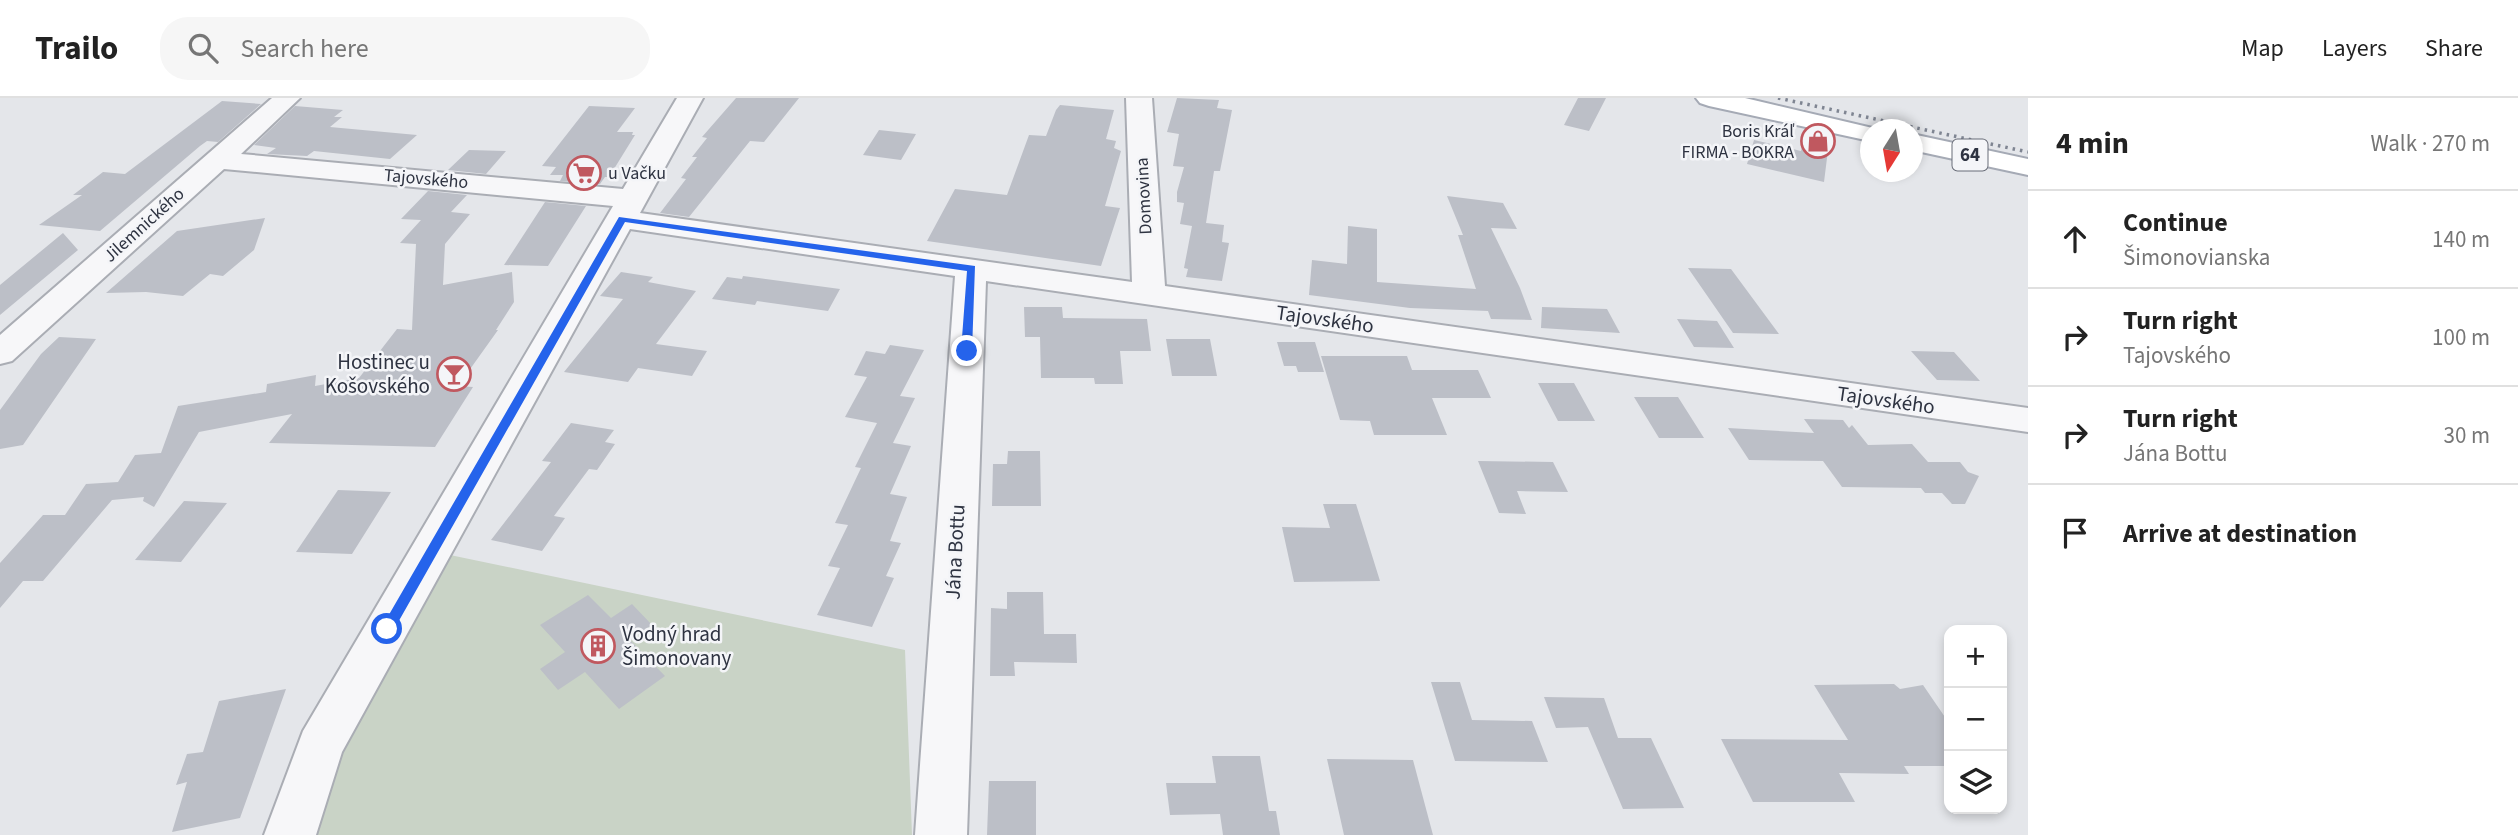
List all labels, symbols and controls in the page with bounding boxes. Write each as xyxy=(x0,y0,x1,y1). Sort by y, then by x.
search box xyxy=(160,17,650,80)
text: Trailo xyxy=(35,25,118,72)
icon: search xyxy=(184,29,222,67)
text: Search here xyxy=(240,30,369,67)
text: Map xyxy=(2241,31,2284,66)
text: Layers xyxy=(2322,31,2387,66)
text: Share xyxy=(2425,31,2483,66)
place label: Boris Kráľ FIRMA - BOKRA xyxy=(1682,119,1794,165)
north arrow xyxy=(1860,119,1923,182)
shop icon: Boris Kráľ FIRMA - BOKRA xyxy=(1799,122,1837,160)
text: 4 min xyxy=(2056,122,2129,165)
text: Walk · 270 m xyxy=(2371,127,2490,160)
road number: 64 xyxy=(1952,139,1988,170)
supermarket icon: u Vačku xyxy=(565,154,603,192)
street label: Domovina xyxy=(1129,157,1159,235)
place label: u Vačku xyxy=(608,161,666,186)
street label: Tajovského xyxy=(383,163,469,195)
street label: Jilemnického xyxy=(98,182,190,268)
text: Continue xyxy=(2123,204,2228,241)
icon: ahead xyxy=(2056,220,2094,258)
text: 140 m xyxy=(2432,223,2490,256)
text: Šimonovianska xyxy=(2123,241,2270,274)
street label: Tajovského xyxy=(1274,297,1376,341)
text: Turn right xyxy=(2123,302,2238,339)
icon: right xyxy=(2056,318,2094,356)
text: 100 m xyxy=(2432,321,2490,354)
route end xyxy=(951,335,982,366)
text: Tajovského xyxy=(2123,339,2231,372)
place label: Hostinec u Košovského xyxy=(325,347,430,401)
bar icon: Hostinec u Košovského xyxy=(435,355,473,393)
street label: Tajovského xyxy=(1835,378,1937,422)
text: Turn right xyxy=(2123,400,2238,437)
icon: right xyxy=(2056,416,2094,454)
text: 30 m xyxy=(2443,419,2490,452)
text: Jána Bottu xyxy=(2123,437,2228,470)
street label: Jána Bottu xyxy=(938,504,972,600)
icon: arrive xyxy=(2056,514,2094,552)
text: Arrive at destination xyxy=(2123,515,2357,552)
route start xyxy=(371,613,402,644)
place label: Vodný hrad Šimonovany xyxy=(622,619,731,673)
map controls xyxy=(1944,625,2007,814)
button: + xyxy=(1944,625,2007,688)
building icon: Vodný hrad Šimonovany xyxy=(579,627,617,665)
button: − xyxy=(1944,688,2007,751)
button: layers xyxy=(1944,751,2007,814)

